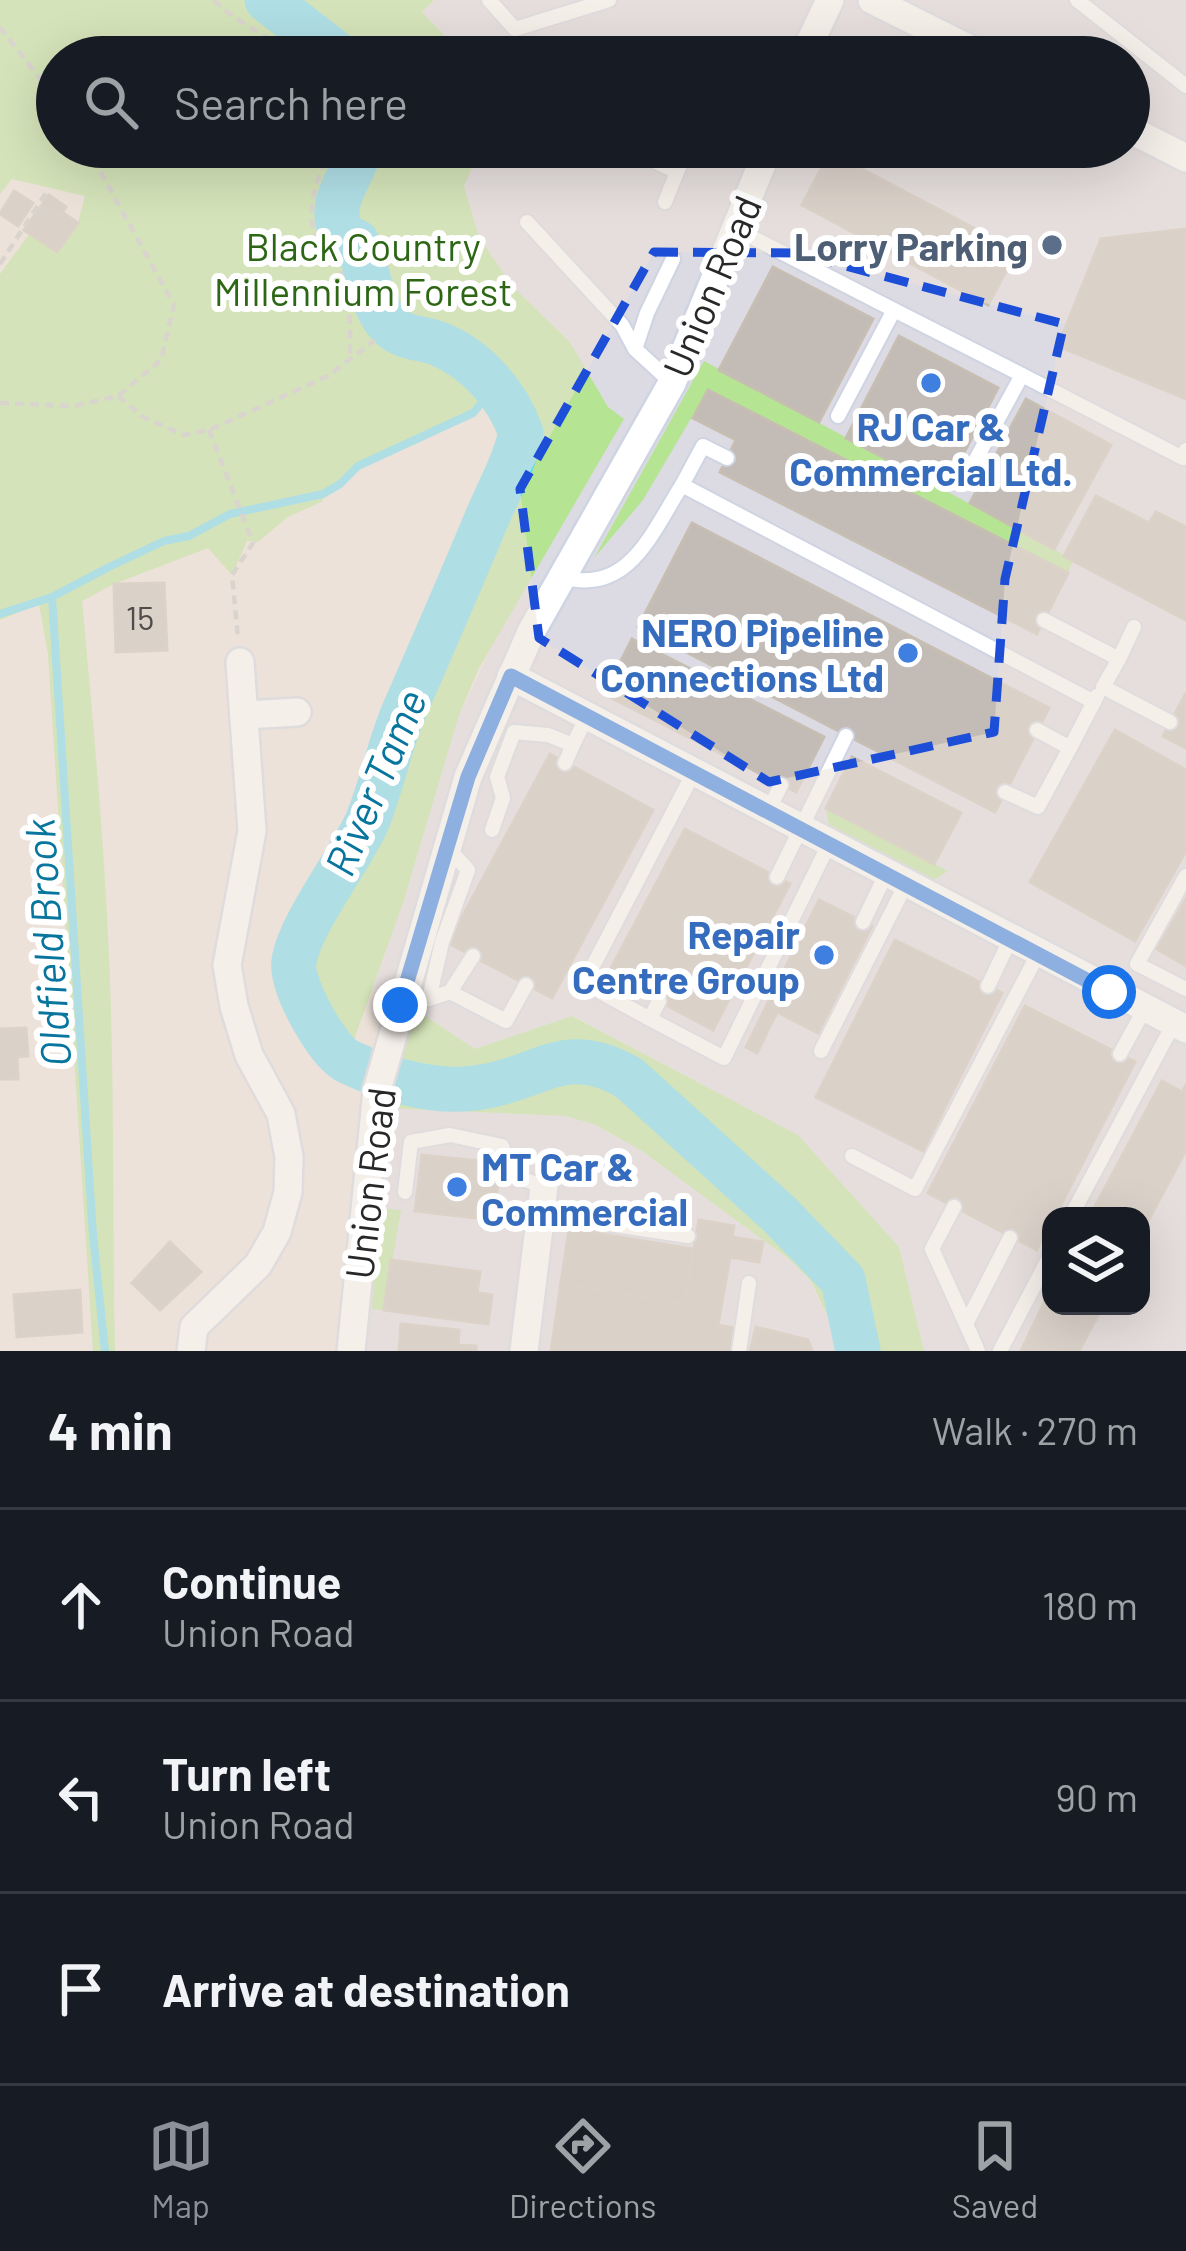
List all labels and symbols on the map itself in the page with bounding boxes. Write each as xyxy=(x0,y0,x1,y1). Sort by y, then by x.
street label: Union Road xyxy=(652,188,770,384)
park label: Black Country Millennium Forest xyxy=(214,222,512,314)
place label: Lorry Parking xyxy=(794,222,1028,269)
marker: Lorry Parking xyxy=(1039,232,1065,258)
marker: RJ Car & Commercial Ltd. xyxy=(918,370,944,396)
place label: RJ Car & Commercial Ltd. xyxy=(789,402,1073,494)
house number: 15 xyxy=(126,597,154,637)
place label: NERO Pipeline Connections Ltd xyxy=(600,608,884,700)
marker: NERO Pipeline Connections Ltd xyxy=(895,640,921,666)
water label: River Tame xyxy=(313,682,435,882)
water label: Oldfield Brook xyxy=(12,817,80,1069)
place label: Repair Centre Group xyxy=(572,910,800,1002)
marker: Repair Centre Group xyxy=(811,942,837,968)
route start xyxy=(1082,965,1136,1019)
route end xyxy=(373,978,427,1032)
street label: Union Road xyxy=(334,1085,404,1281)
place label: MT Car & Commercial xyxy=(481,1142,688,1234)
marker: MT Car & Commercial xyxy=(444,1174,470,1200)

